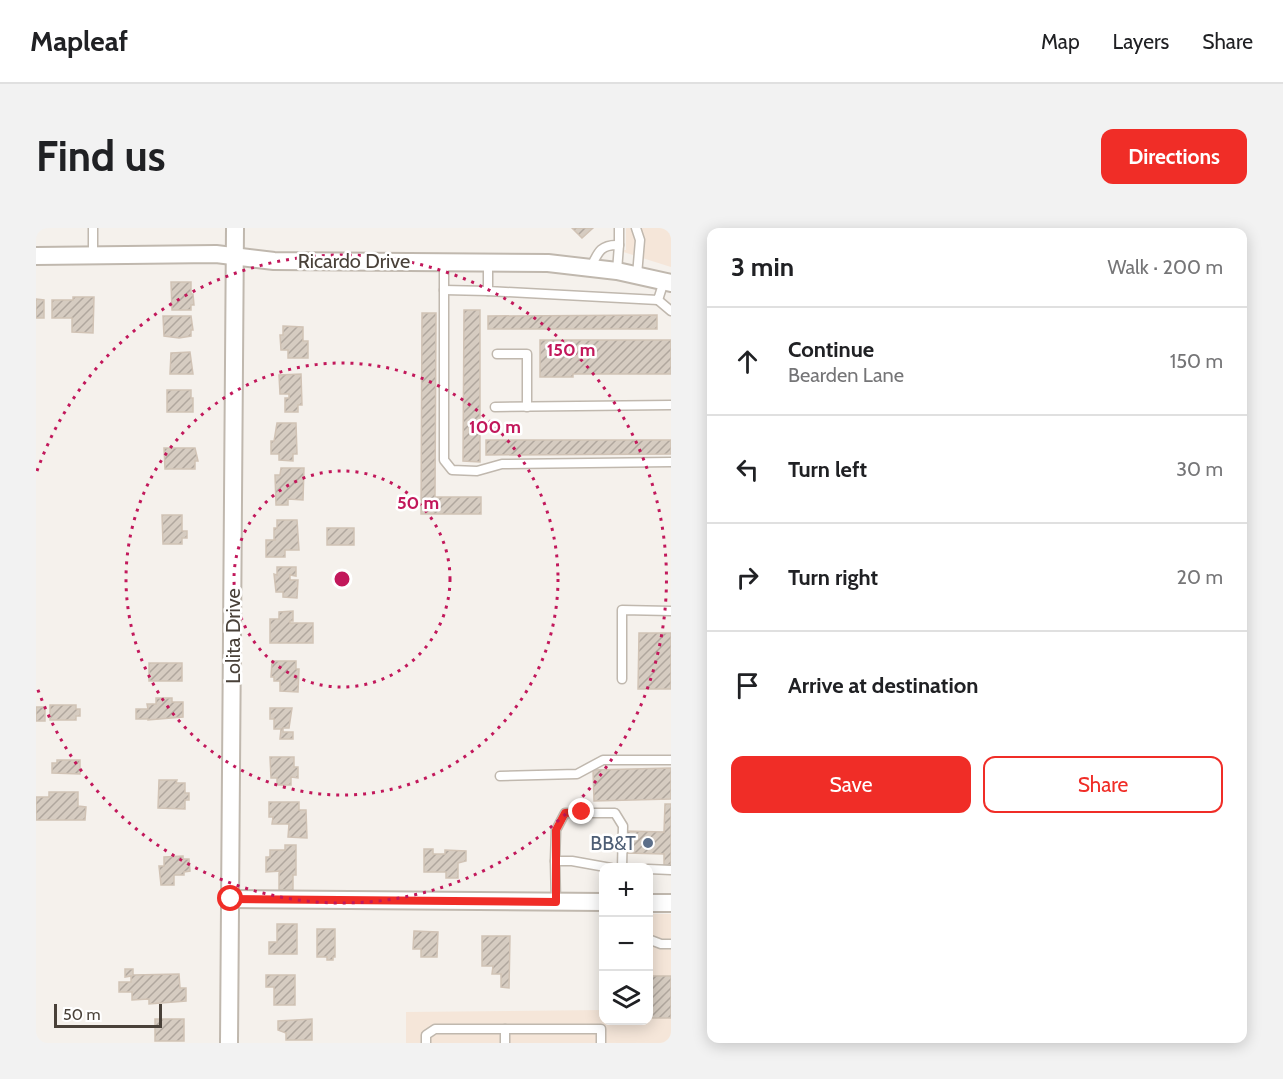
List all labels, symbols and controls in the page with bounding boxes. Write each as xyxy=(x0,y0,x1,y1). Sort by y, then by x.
text: Mapleaf xyxy=(30,24,128,58)
text: Map xyxy=(1041,29,1080,54)
text: Layers xyxy=(1113,29,1169,54)
text: Share xyxy=(1202,29,1253,54)
button: Directions xyxy=(1101,129,1247,184)
text: Find us xyxy=(36,130,165,182)
street label: Ricardo Drive xyxy=(298,249,410,273)
text: 3 min xyxy=(731,251,794,283)
text: Walk · 200 m xyxy=(1107,255,1223,279)
text: Continue xyxy=(788,336,874,363)
text: 150 m xyxy=(547,339,595,361)
icon: ahead xyxy=(731,345,764,378)
text: 150 m xyxy=(1170,349,1223,373)
text: Bearden Lane xyxy=(788,363,904,387)
text: 100 m xyxy=(469,416,521,438)
icon: left xyxy=(731,453,764,486)
text: Turn left xyxy=(788,456,867,483)
text: 30 m xyxy=(1176,457,1223,481)
text: 50 m xyxy=(397,492,439,514)
icon: right xyxy=(731,561,764,594)
text: Turn right xyxy=(788,564,878,591)
text: 20 m xyxy=(1177,565,1223,589)
centre of rings xyxy=(332,569,352,589)
street label: Lolita Drive xyxy=(221,588,245,684)
icon: arrive xyxy=(731,669,764,702)
text: Arrive at destination xyxy=(788,672,978,699)
button: Save xyxy=(731,756,971,813)
button: Share xyxy=(983,756,1223,813)
route end xyxy=(568,798,594,824)
place label: BB&T xyxy=(590,831,636,855)
marker: BB&T xyxy=(641,836,655,850)
map controls xyxy=(599,863,653,1025)
button: + xyxy=(599,863,653,917)
route start xyxy=(217,885,243,911)
button: − xyxy=(599,917,653,971)
button: layers xyxy=(599,971,653,1025)
scale bar xyxy=(54,1001,162,1028)
text: 50 m xyxy=(63,1005,100,1024)

